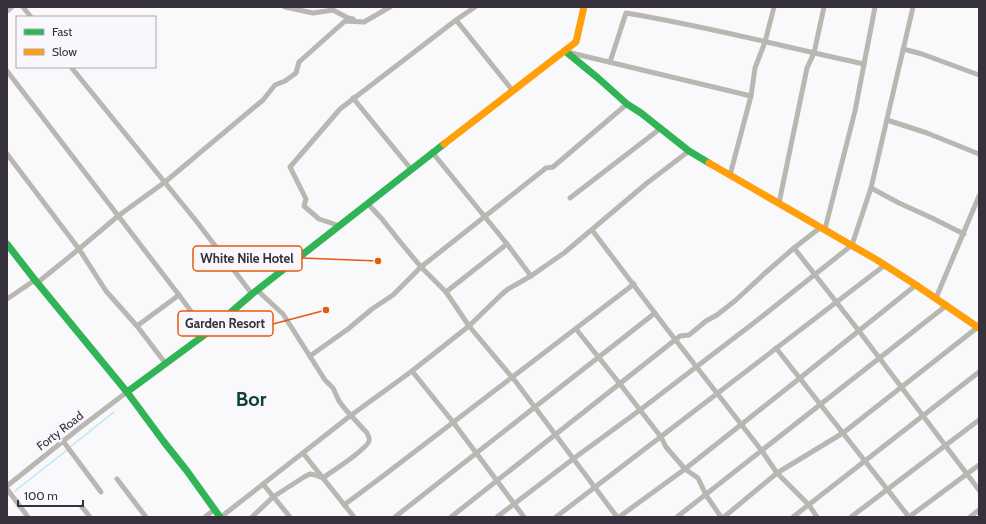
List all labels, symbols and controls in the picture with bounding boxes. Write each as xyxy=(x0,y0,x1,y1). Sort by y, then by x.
legend xyxy=(16,16,156,68)
text: Fast xyxy=(52,24,72,39)
text: Slow xyxy=(52,44,77,59)
callout: White Nile Hotel xyxy=(193,246,302,271)
text: White Nile Hotel xyxy=(200,250,294,266)
callout: Garden Resort xyxy=(178,311,273,336)
text: Garden Resort xyxy=(185,315,265,331)
district label: Bor xyxy=(236,387,267,411)
street label: Forty Road xyxy=(33,408,86,453)
scale bar xyxy=(18,482,83,508)
text: 100 m xyxy=(24,488,58,503)

